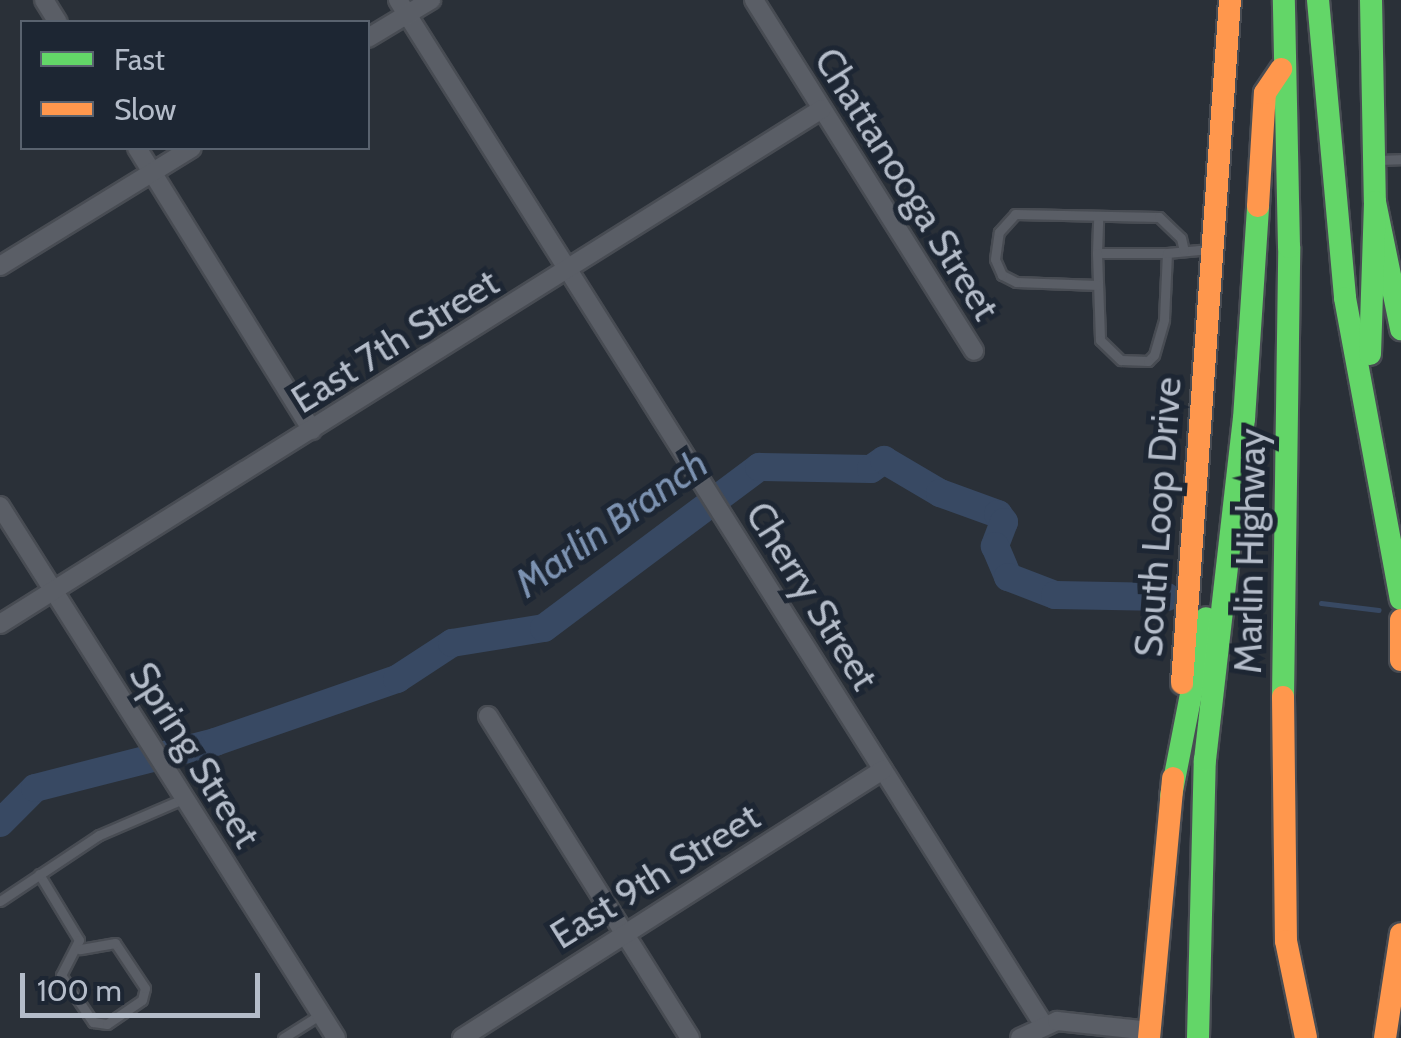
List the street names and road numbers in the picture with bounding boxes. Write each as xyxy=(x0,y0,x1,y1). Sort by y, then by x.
street label: Chattanooga Street xyxy=(805,40,1009,328)
street label: East 7th Street xyxy=(283,259,507,423)
street label: South Loop Drive xyxy=(1125,376,1191,658)
street label: Marlin Highway xyxy=(1225,428,1275,674)
street label: Cherry Street xyxy=(736,494,888,698)
street label: Spring Street xyxy=(120,654,270,856)
street label: East 9th Street xyxy=(542,794,768,958)

